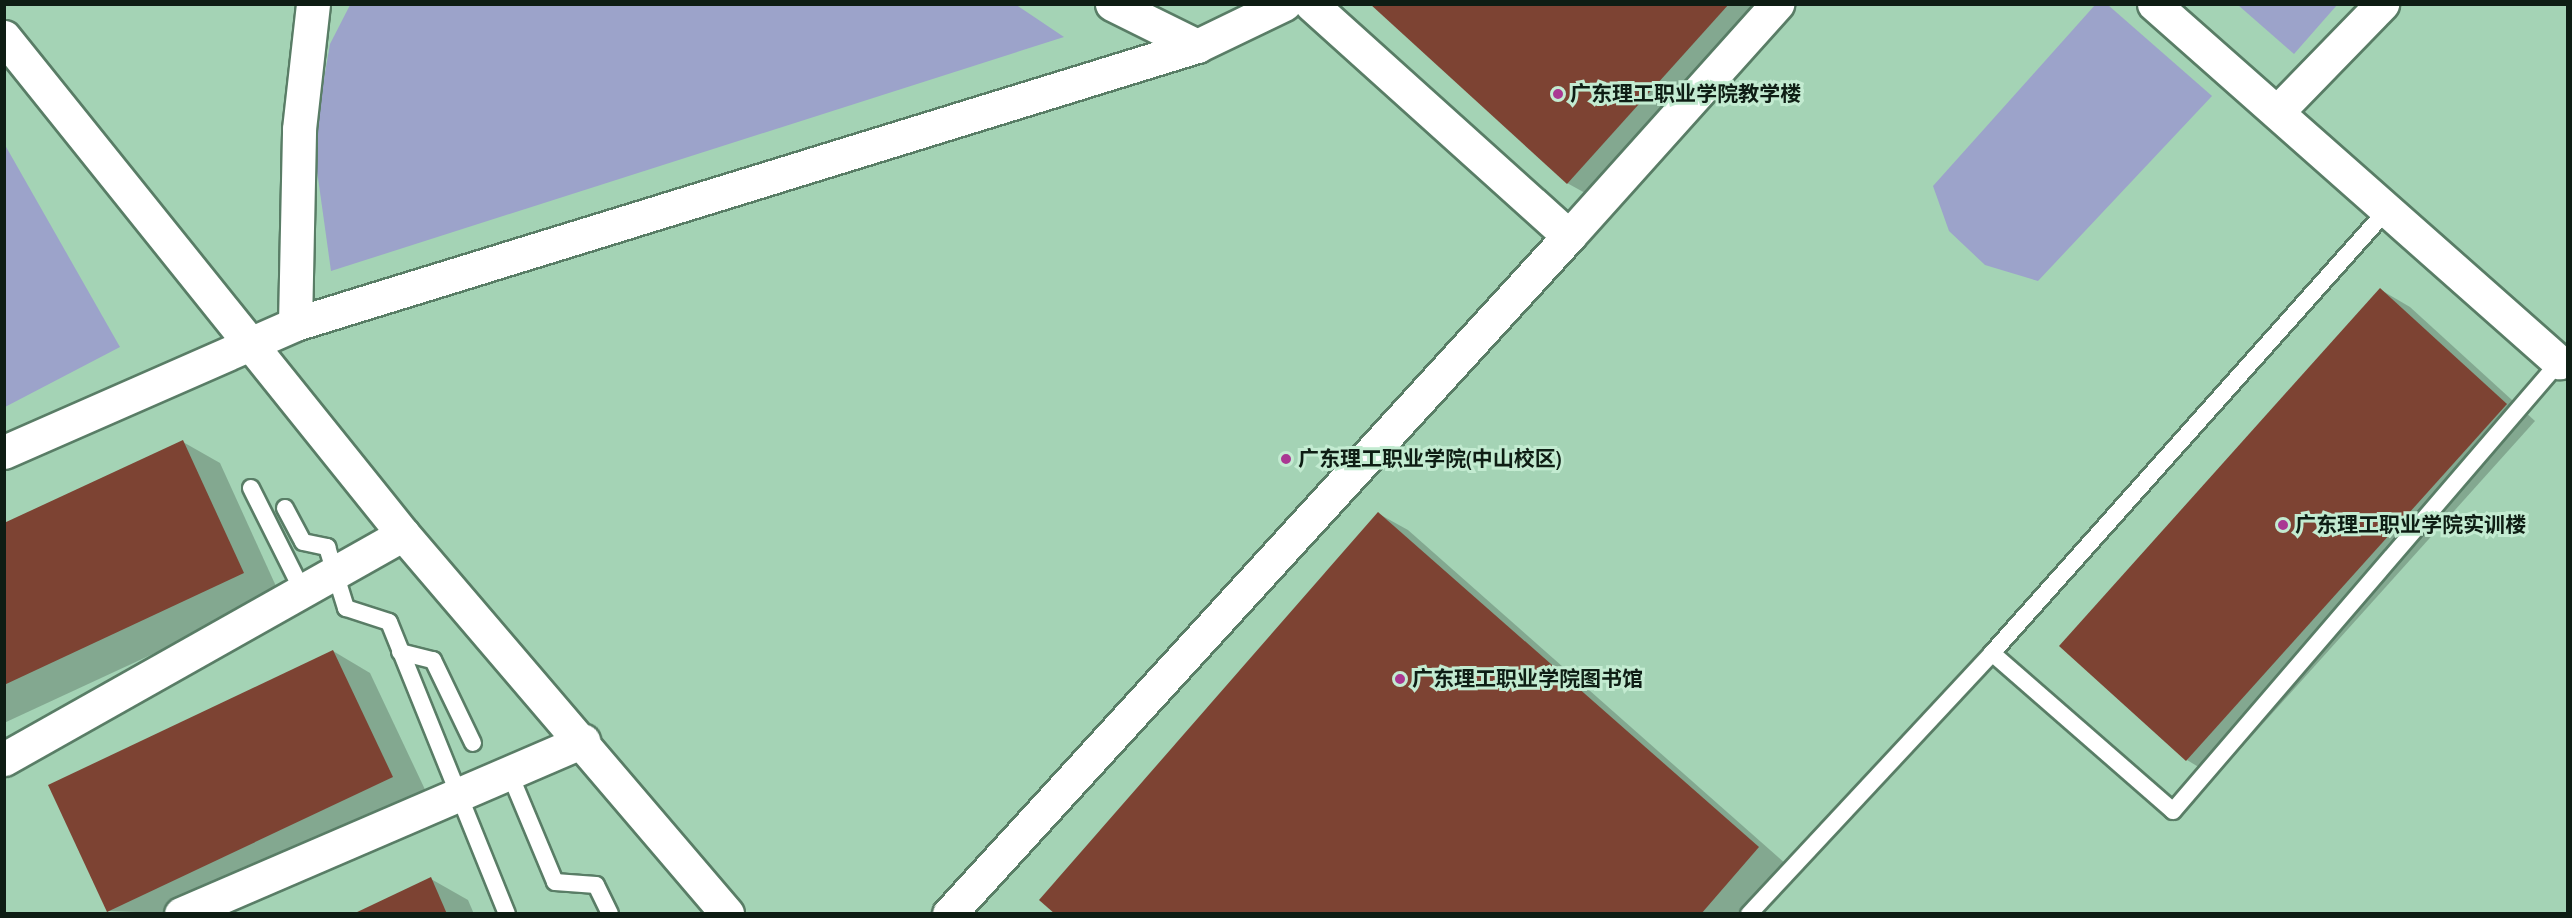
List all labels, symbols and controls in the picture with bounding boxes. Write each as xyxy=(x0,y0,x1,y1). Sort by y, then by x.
place label: 广东理工职业学院教学楼 xyxy=(1570,81,1801,107)
marker: 广东理工职业学院教学楼 xyxy=(1551,87,1565,101)
place label: 广东理工职业学院(中山校区) xyxy=(1298,446,1561,472)
marker: 广东理工职业学院(中山校区) xyxy=(1279,452,1293,466)
place label: 广东理工职业学院实训楼 xyxy=(2295,512,2526,538)
marker: 广东理工职业学院实训楼 xyxy=(2276,518,2290,532)
place label: 广东理工职业学院图书馆 xyxy=(1412,666,1643,692)
marker: 广东理工职业学院图书馆 xyxy=(1393,672,1407,686)

